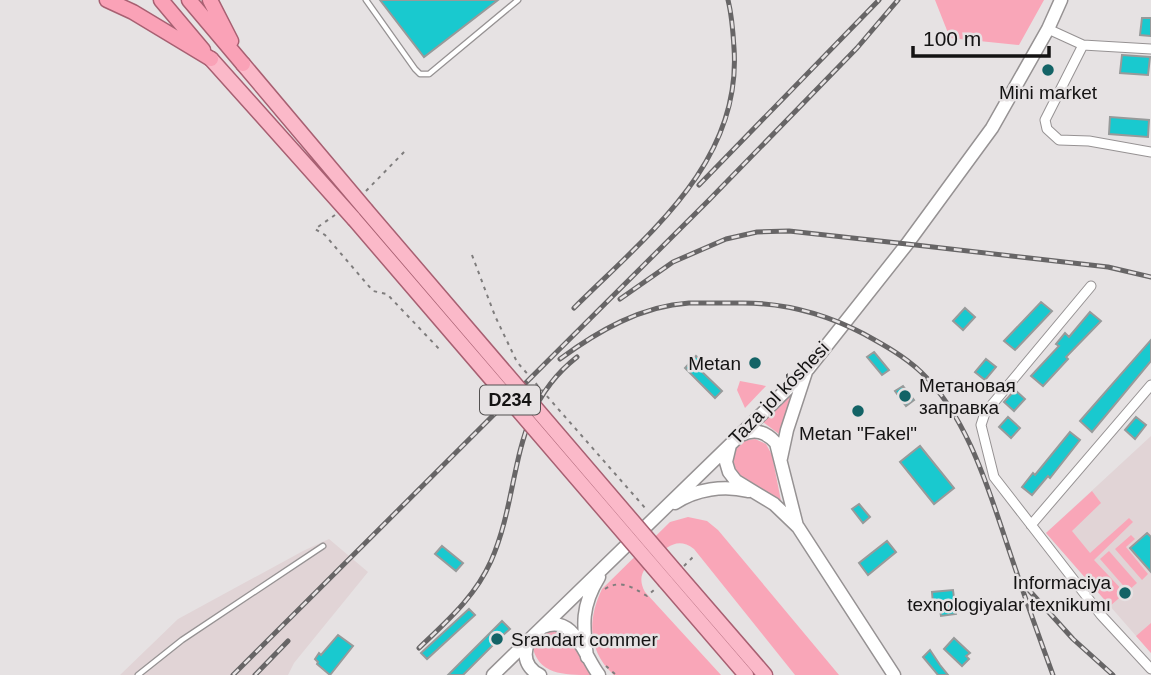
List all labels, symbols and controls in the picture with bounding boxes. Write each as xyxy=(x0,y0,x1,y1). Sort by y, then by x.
scale bar xyxy=(913,14,1050,58)
text: 100 m xyxy=(923,27,981,50)
marker: Mini market xyxy=(1040,62,1056,78)
place label: Mini market xyxy=(999,82,1098,103)
street label: Taza jol kóshesi xyxy=(725,337,833,449)
place label: Metan xyxy=(688,353,741,374)
marker: Metan xyxy=(747,355,763,371)
place label: Метановая заправка xyxy=(919,375,1016,418)
road number: D234 xyxy=(480,386,540,414)
marker: Метановая заправка xyxy=(897,388,913,404)
marker: Metan "Fakel" xyxy=(850,403,866,419)
place label: Metan "Fakel" xyxy=(799,423,917,444)
place label: Informaciya texnologiyalar texnikumı xyxy=(907,572,1111,615)
marker: Informaciya texnologiyalar texnikumı xyxy=(1117,585,1133,601)
place label: Srandart commer xyxy=(511,629,658,650)
marker: Srandart commer xyxy=(489,631,505,647)

